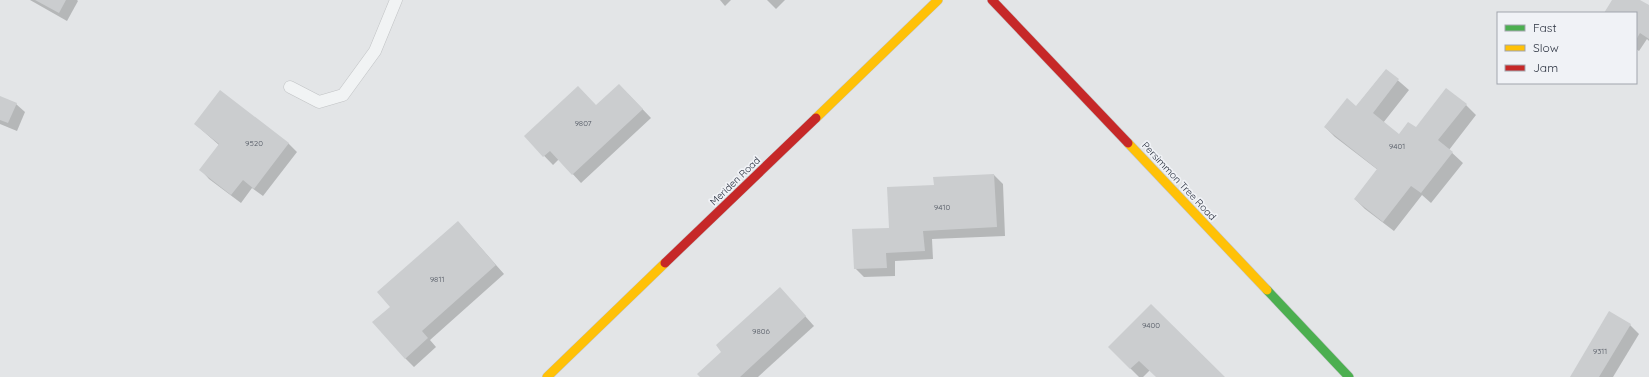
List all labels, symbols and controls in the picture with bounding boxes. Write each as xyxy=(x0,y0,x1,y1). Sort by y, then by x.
legend xyxy=(1497,12,1637,84)
text: Fast xyxy=(1533,20,1557,35)
text: Slow xyxy=(1533,40,1559,55)
text: Jam xyxy=(1533,60,1558,75)
house number: 9807 xyxy=(574,118,592,128)
house number: 9520 xyxy=(245,138,263,148)
street label: Persimmon Tree Road xyxy=(1139,139,1219,223)
house number: 9401 xyxy=(1389,141,1405,151)
street label: Meriden Road xyxy=(707,154,763,208)
house number: 9410 xyxy=(934,202,950,212)
house number: 9811 xyxy=(430,274,444,284)
house number: 9400 xyxy=(1142,320,1160,330)
house number: 9806 xyxy=(752,326,771,336)
house number: 9311 xyxy=(1593,346,1607,356)

